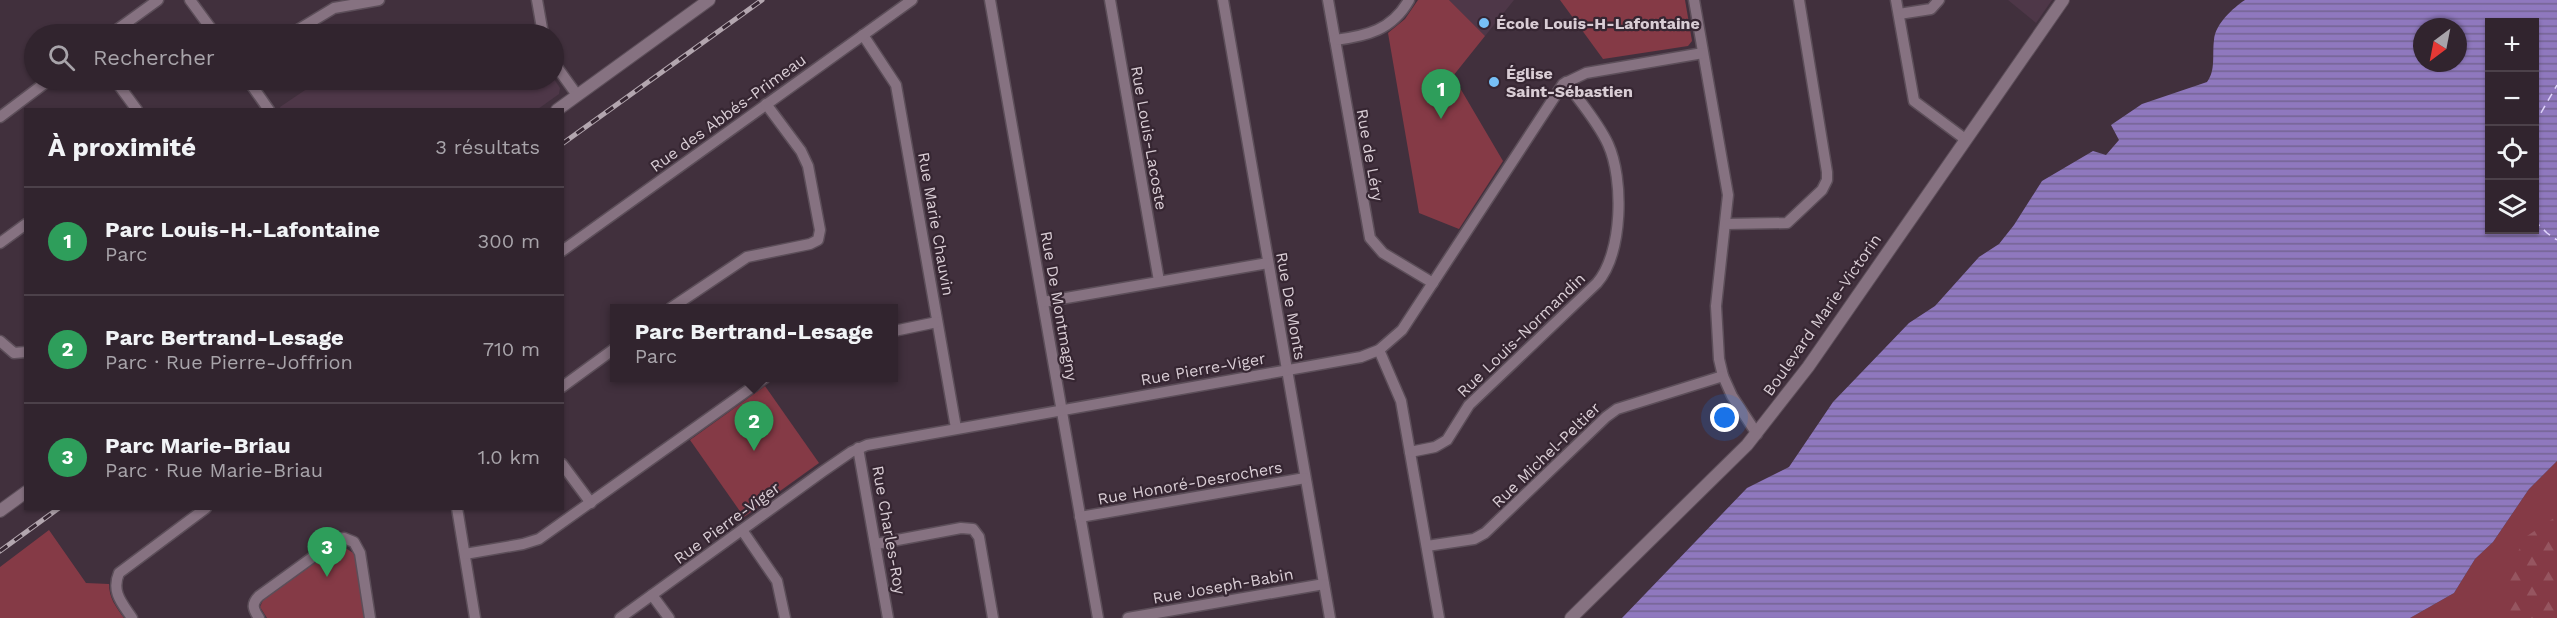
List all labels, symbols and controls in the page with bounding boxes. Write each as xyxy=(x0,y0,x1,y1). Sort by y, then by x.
place label: École Louis-H-Lafontaine xyxy=(1496,14,1700,33)
marker: École Louis-H-Lafontaine xyxy=(1477,16,1491,30)
north arrow xyxy=(2413,18,2467,72)
map controls xyxy=(2485,18,2539,234)
button: + xyxy=(2485,18,2539,72)
search box xyxy=(24,24,564,90)
icon: search xyxy=(45,41,78,74)
text: Rechercher xyxy=(93,45,215,70)
street label: Rue des Abbés-Primeau xyxy=(646,50,810,176)
street label: Rue Louis-Lacoste xyxy=(1127,64,1171,212)
place label: Église Saint-Sébastien xyxy=(1506,64,1633,101)
pin: 1 xyxy=(1422,70,1460,119)
button: − xyxy=(2485,72,2539,126)
marker: Église Saint-Sébastien xyxy=(1487,75,1501,89)
street label: Rue de Léry xyxy=(1353,108,1388,203)
button: locate xyxy=(2485,126,2539,180)
text: À proximité xyxy=(48,132,196,162)
text: 3 résultats xyxy=(435,135,540,159)
street label: Rue Marie Chauvin xyxy=(914,151,958,297)
button: layers xyxy=(2485,180,2539,234)
text: Parc Louis-H.-Lafontaine xyxy=(105,217,380,242)
text: 1 xyxy=(63,229,72,253)
text: 300 m xyxy=(478,229,540,253)
street label: Rue De Montmagny xyxy=(1036,230,1082,383)
street label: Boulevard Marie-Victorin xyxy=(1759,230,1885,400)
text: Parc xyxy=(105,242,148,266)
street label: Rue De Monts xyxy=(1272,251,1310,361)
street label: Rue Louis-Normandin xyxy=(1453,269,1589,401)
popup xyxy=(610,304,898,382)
text: Parc Bertrand-Lesage xyxy=(635,319,873,344)
text: Parc Bertrand-Lesage xyxy=(105,325,344,350)
text: 2 xyxy=(62,337,73,361)
text: 710 m xyxy=(483,337,540,361)
text: Parc xyxy=(635,344,677,368)
street label: Rue Pierre-Viger xyxy=(1139,349,1267,389)
text: Parc · Rue Pierre-Joffrion xyxy=(105,350,353,374)
street label: Rue Michel-Peltier xyxy=(1488,398,1605,512)
pin: 2 xyxy=(734,402,774,451)
your location xyxy=(1710,403,1739,432)
text: Parc Marie-Briau xyxy=(105,433,291,458)
text: 3 xyxy=(62,445,73,469)
text: 1.0 km xyxy=(478,445,540,469)
street label: Rue Honoré-Desrochers xyxy=(1096,457,1284,509)
text: Parc · Rue Marie-Briau xyxy=(105,458,323,482)
street label: Rue Charles-Roy xyxy=(868,464,910,596)
street label: Rue Pierre-Viger xyxy=(670,478,784,568)
pin: 3 xyxy=(308,528,346,577)
street label: Rue Joseph-Babin xyxy=(1151,564,1295,608)

